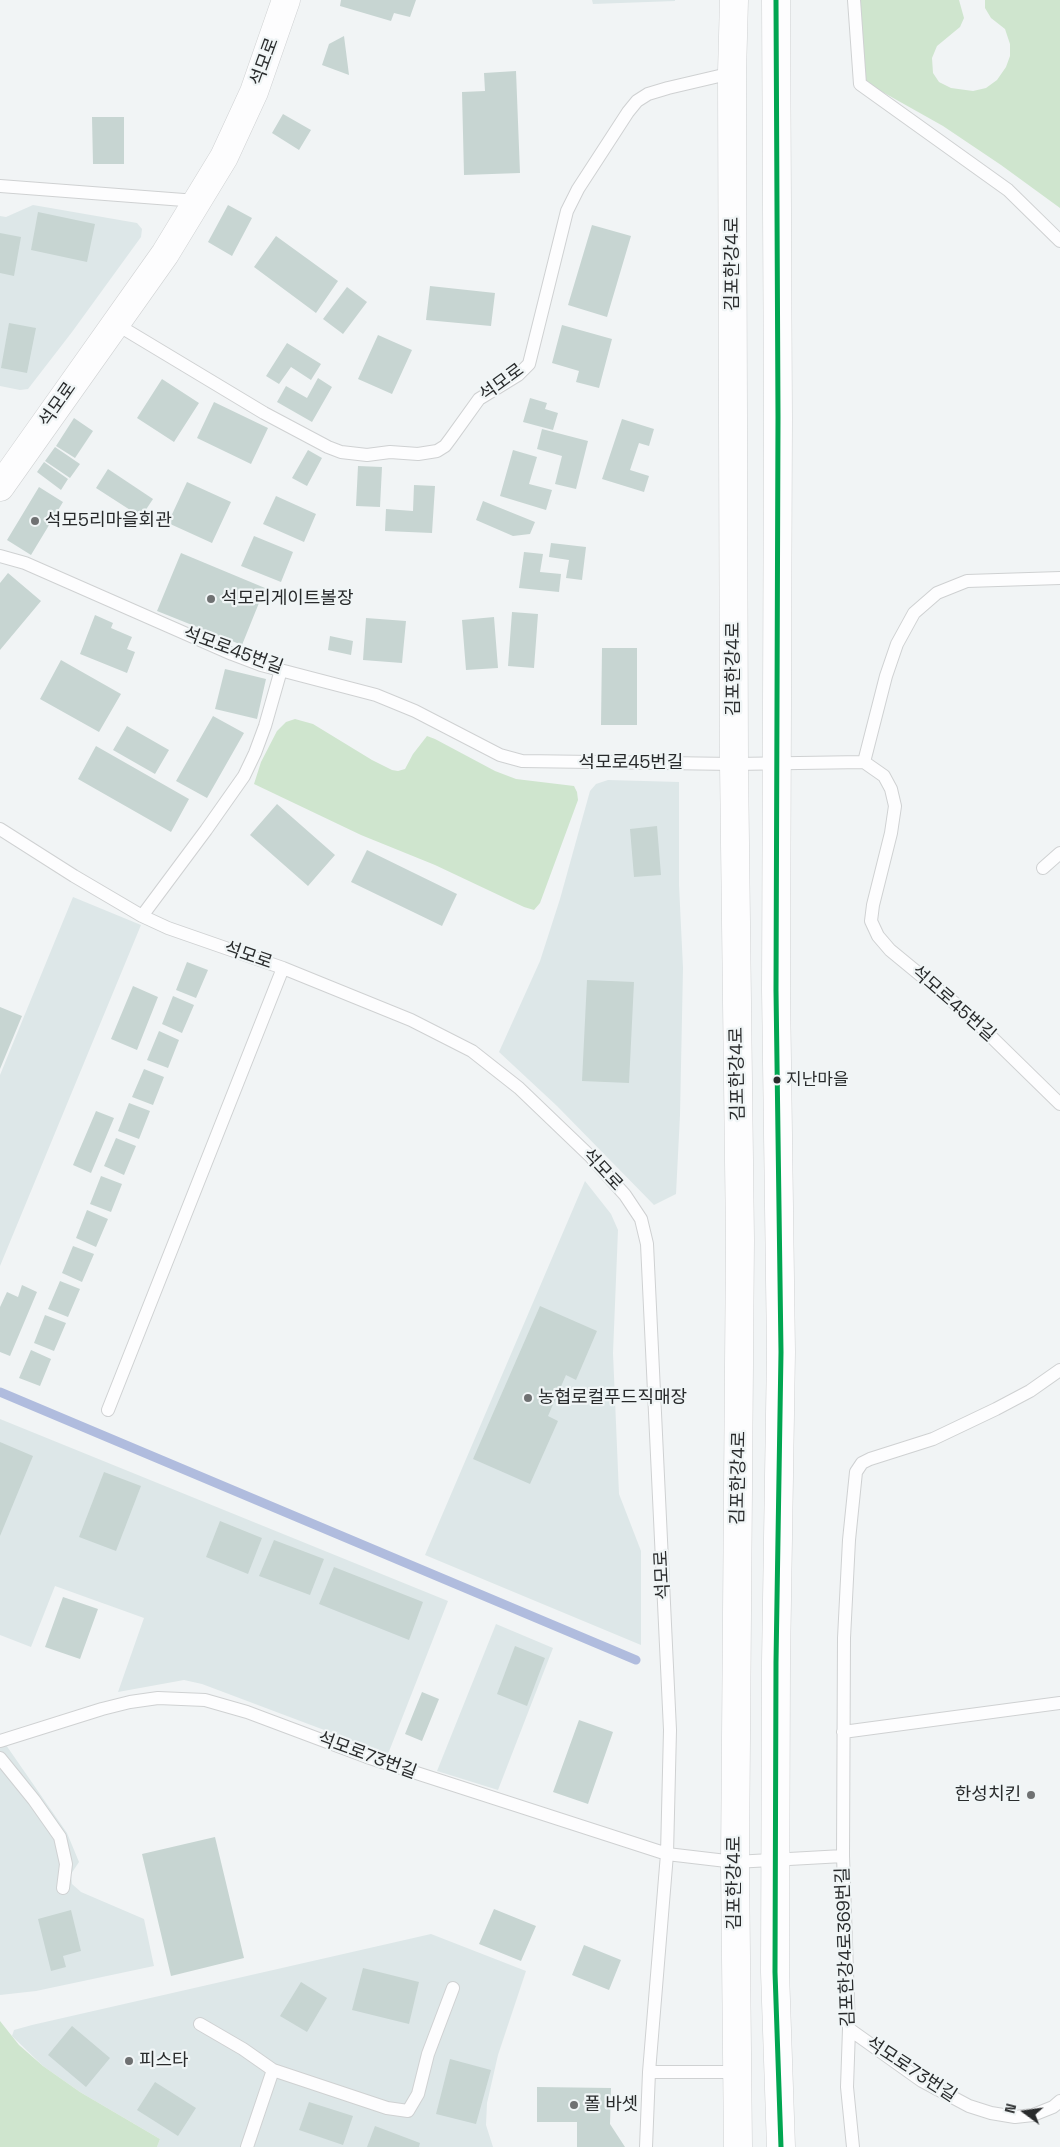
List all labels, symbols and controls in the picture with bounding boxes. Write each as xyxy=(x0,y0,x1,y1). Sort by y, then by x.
street label: 석모로 xyxy=(246,35,284,89)
street label: 김포한강4로 xyxy=(722,217,744,311)
street label: 석모로 xyxy=(476,360,528,406)
street label: 석모로 xyxy=(35,378,81,432)
place label: 석모5리마을회관 xyxy=(45,510,172,532)
marker: 석모5리마을회관 xyxy=(29,515,41,527)
place label: 석모리게이트볼장 xyxy=(221,588,353,610)
marker: 석모리게이트볼장 xyxy=(205,593,217,605)
street label: 김포한강4로 xyxy=(723,622,745,716)
street label: 석모로45번길 xyxy=(180,623,286,679)
street label: 석모로45번길 xyxy=(579,752,683,774)
street label: 석모로 xyxy=(221,938,275,974)
street label: 석모로45번길 xyxy=(906,961,1000,1047)
street label: 김포한강4로 xyxy=(726,1027,750,1121)
place label: 지난마을 xyxy=(786,1070,849,1090)
marker: 지난마을 xyxy=(772,1075,782,1085)
street label: 석모로 xyxy=(577,1144,627,1196)
place label: 농협로컬푸드직매장 xyxy=(538,1387,687,1409)
marker: 농협로컬푸드직매장 xyxy=(522,1392,534,1404)
street label: 김포한강4로 xyxy=(727,1431,751,1525)
street label: 석모로 xyxy=(651,1550,675,1600)
street label: 석모로73번길 xyxy=(315,1728,419,1784)
place label: 한성치킨 xyxy=(955,1784,1021,1806)
marker: 한성치킨 xyxy=(1025,1789,1037,1801)
street label: 김포한강4로 xyxy=(724,1836,746,1930)
street label: 김포한강4로369번길 xyxy=(832,1867,860,2027)
street label: 석모로73번길 xyxy=(862,2033,960,2107)
place label: 피스타 xyxy=(139,2050,189,2072)
marker: 피스타 xyxy=(123,2055,135,2067)
north arrow xyxy=(1000,2087,1050,2137)
place label: 폴 바셋 xyxy=(584,2094,638,2116)
marker: 폴 바셋 xyxy=(568,2099,580,2111)
text: N xyxy=(1001,2102,1020,2115)

